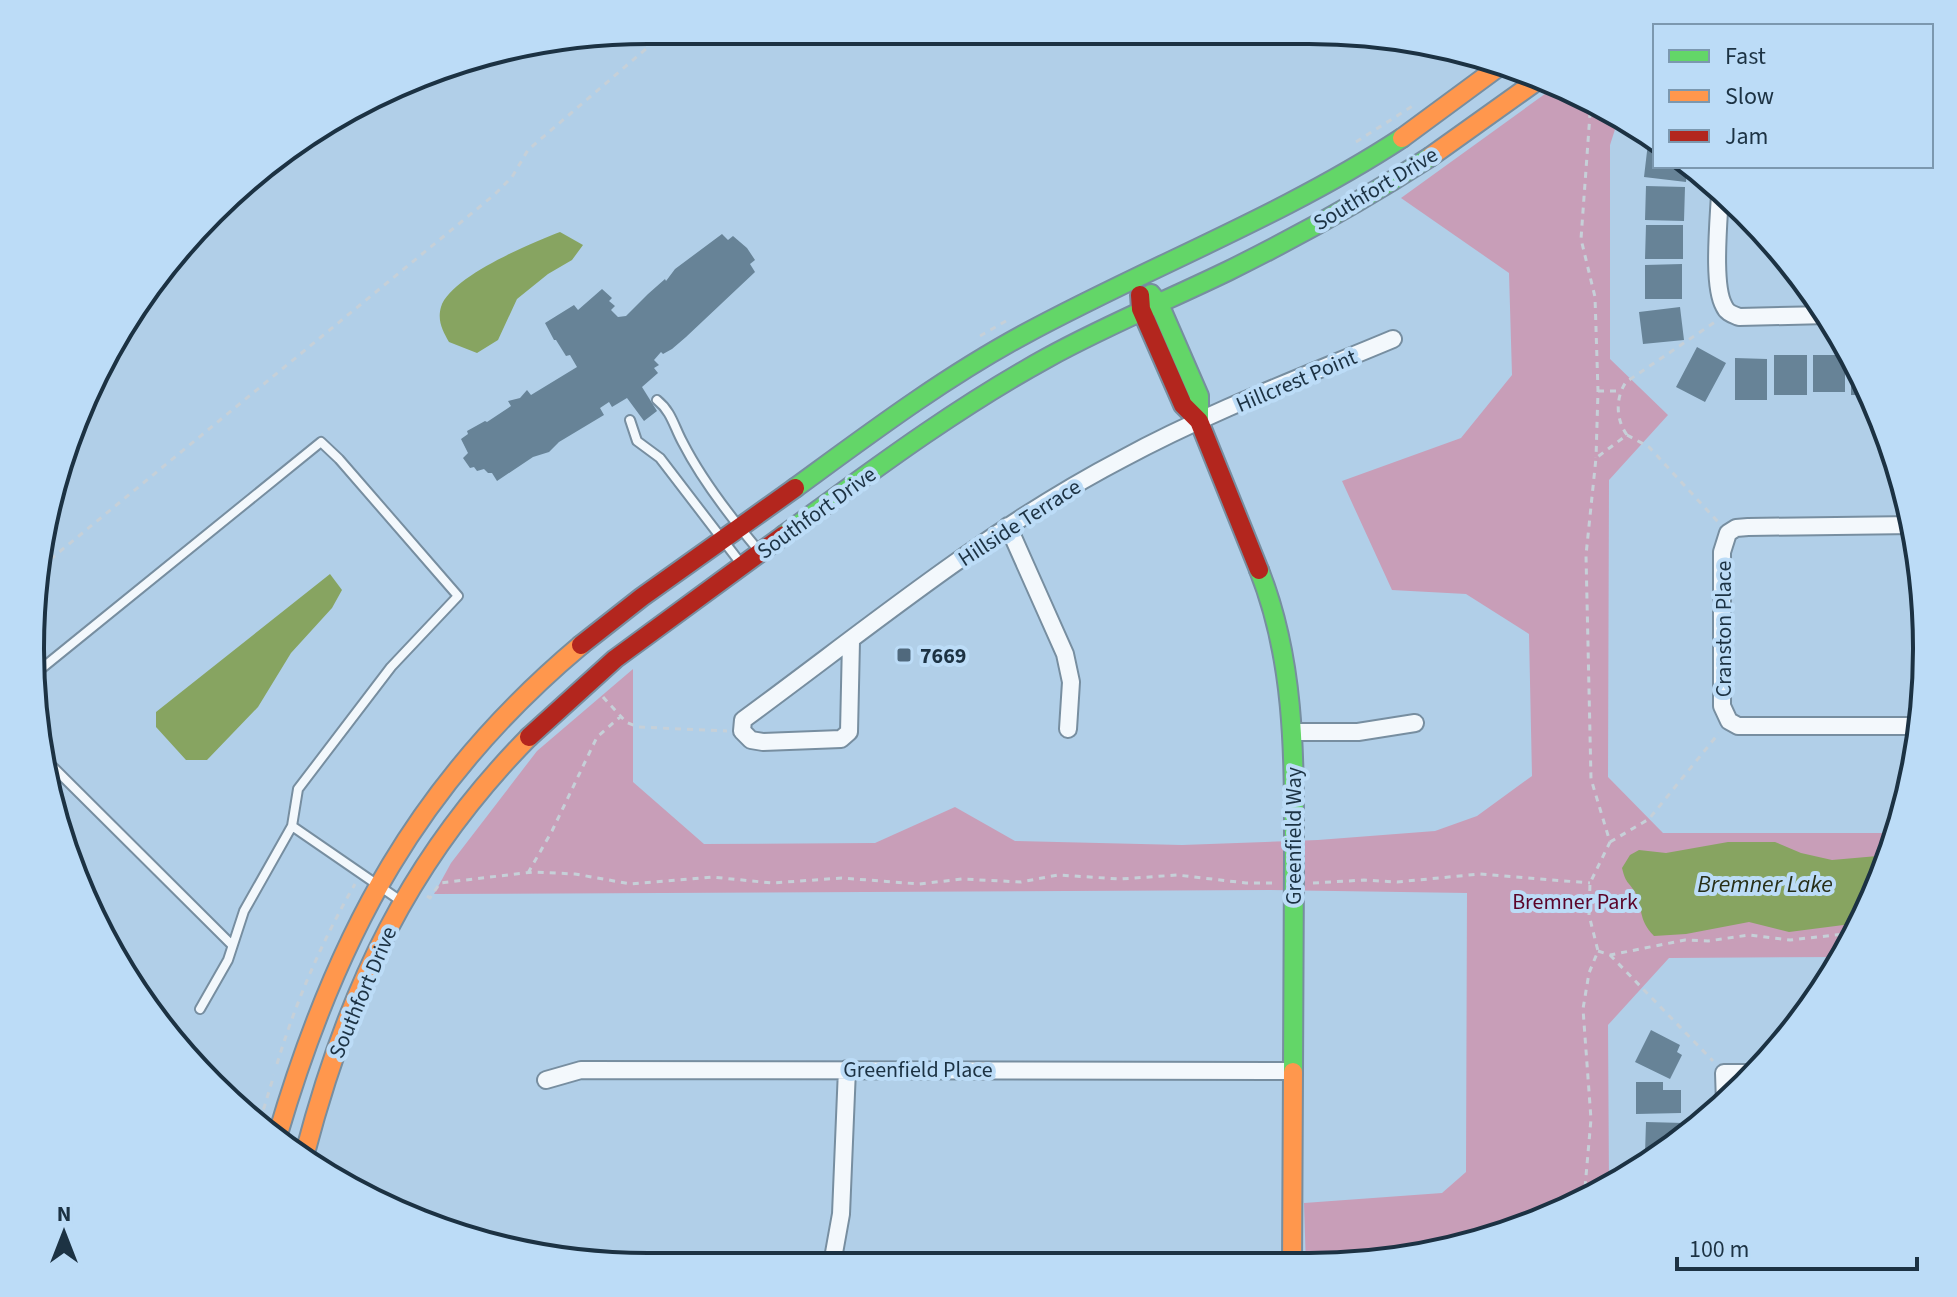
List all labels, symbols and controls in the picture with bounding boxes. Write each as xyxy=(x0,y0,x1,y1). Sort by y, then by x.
legend xyxy=(1653,24,1933,168)
text: Fast xyxy=(1725,39,1766,74)
text: Slow xyxy=(1725,79,1774,114)
text: Jam xyxy=(1725,119,1769,154)
street label: Southfort Drive xyxy=(1307,139,1444,239)
street label: Hillcrest Point xyxy=(1231,341,1362,421)
street label: Southfort Drive xyxy=(750,459,883,567)
street label: Hillside Terrace xyxy=(952,471,1087,575)
street label: Cranston Place xyxy=(1708,561,1740,697)
place label: 7669 xyxy=(920,640,966,672)
marker: 7669 xyxy=(895,646,913,664)
street label: Greenfield Way xyxy=(1278,766,1310,905)
water label: Bremner Lake xyxy=(1697,867,1833,902)
park label: Bremner Park xyxy=(1512,886,1638,918)
street label: Southfort Drive xyxy=(321,921,405,1063)
street label: Greenfield Place xyxy=(843,1054,993,1086)
north arrow xyxy=(24,1193,104,1273)
text: N xyxy=(57,1198,71,1230)
scale bar xyxy=(1677,1221,1917,1271)
text: 100 m xyxy=(1689,1232,1749,1267)

